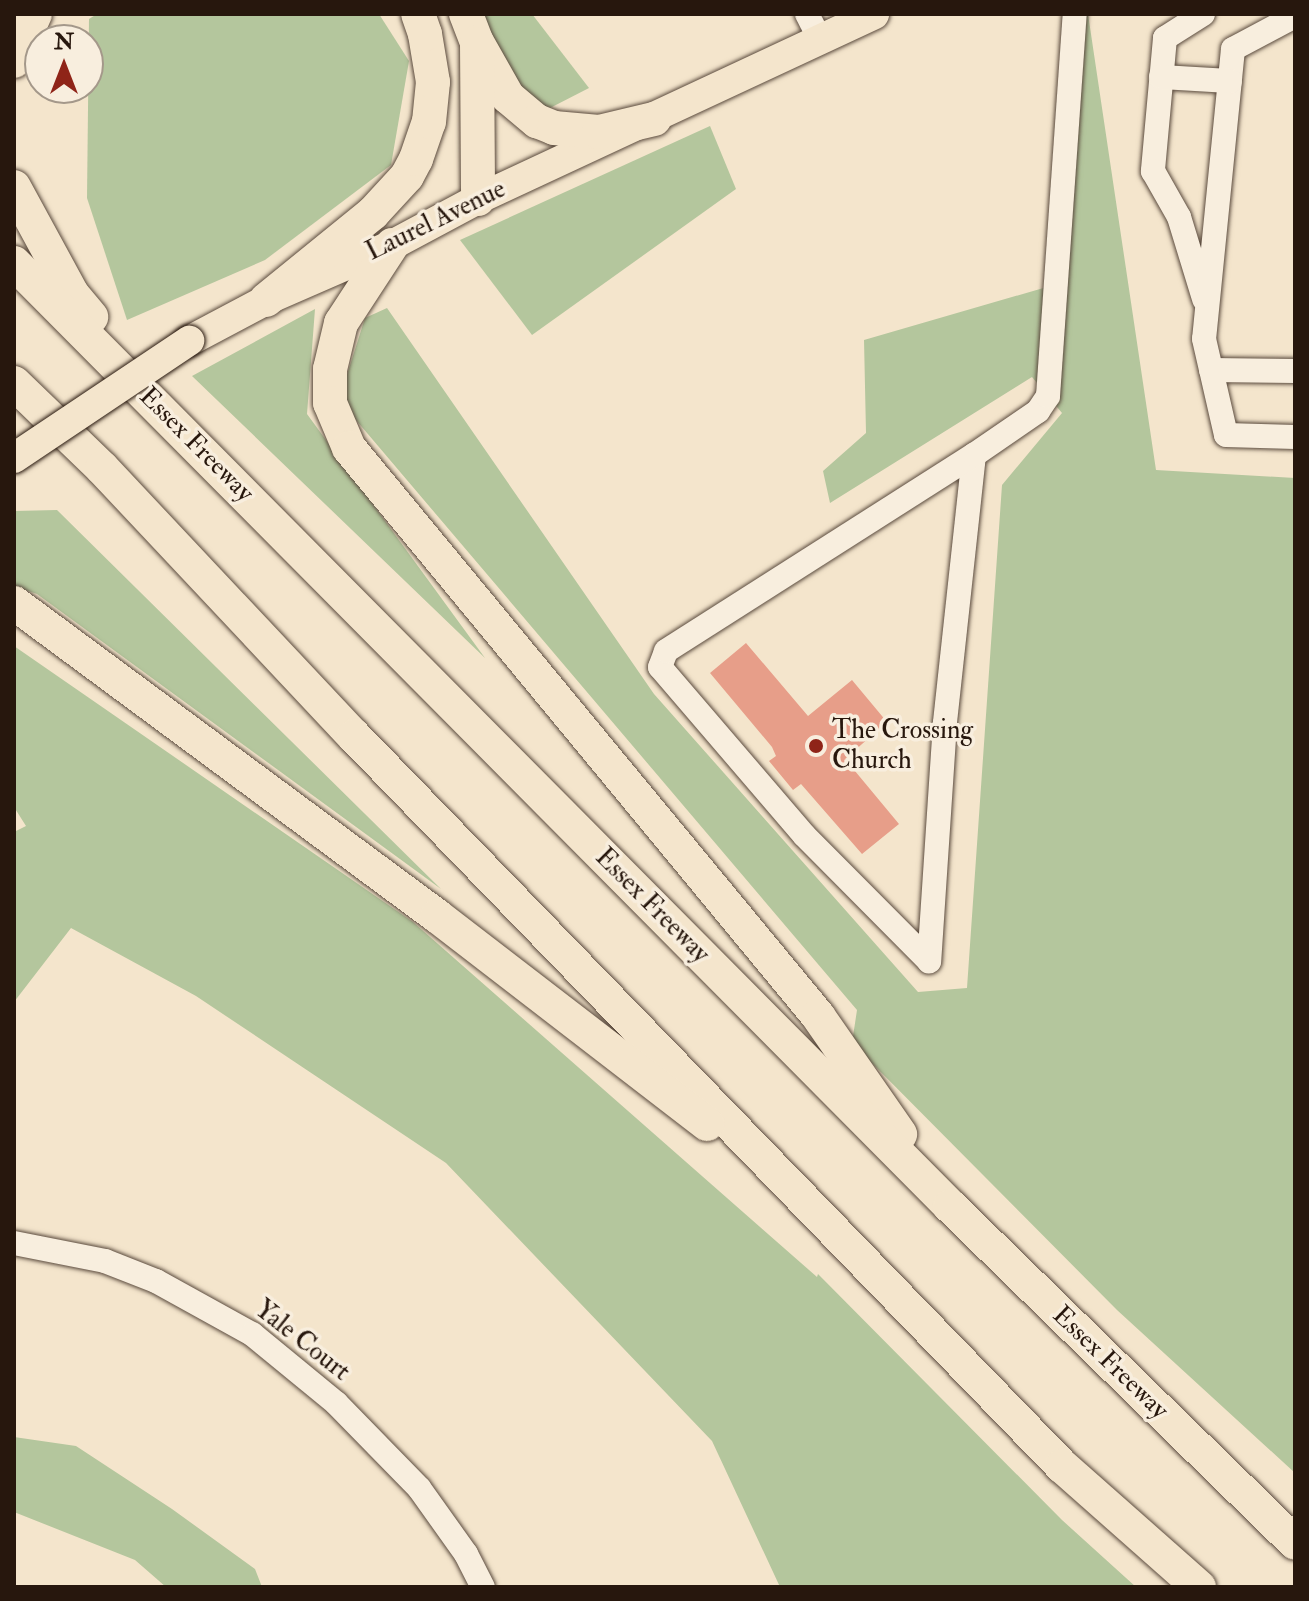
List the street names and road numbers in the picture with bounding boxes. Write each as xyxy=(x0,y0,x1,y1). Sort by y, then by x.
street label: Laurel Avenue xyxy=(361,174,511,268)
street label: Essex Freeway xyxy=(132,381,260,509)
street label: Essex Freeway xyxy=(588,842,716,970)
street label: Yale Court xyxy=(248,1294,356,1388)
street label: Essex Freeway xyxy=(1045,1300,1175,1426)

